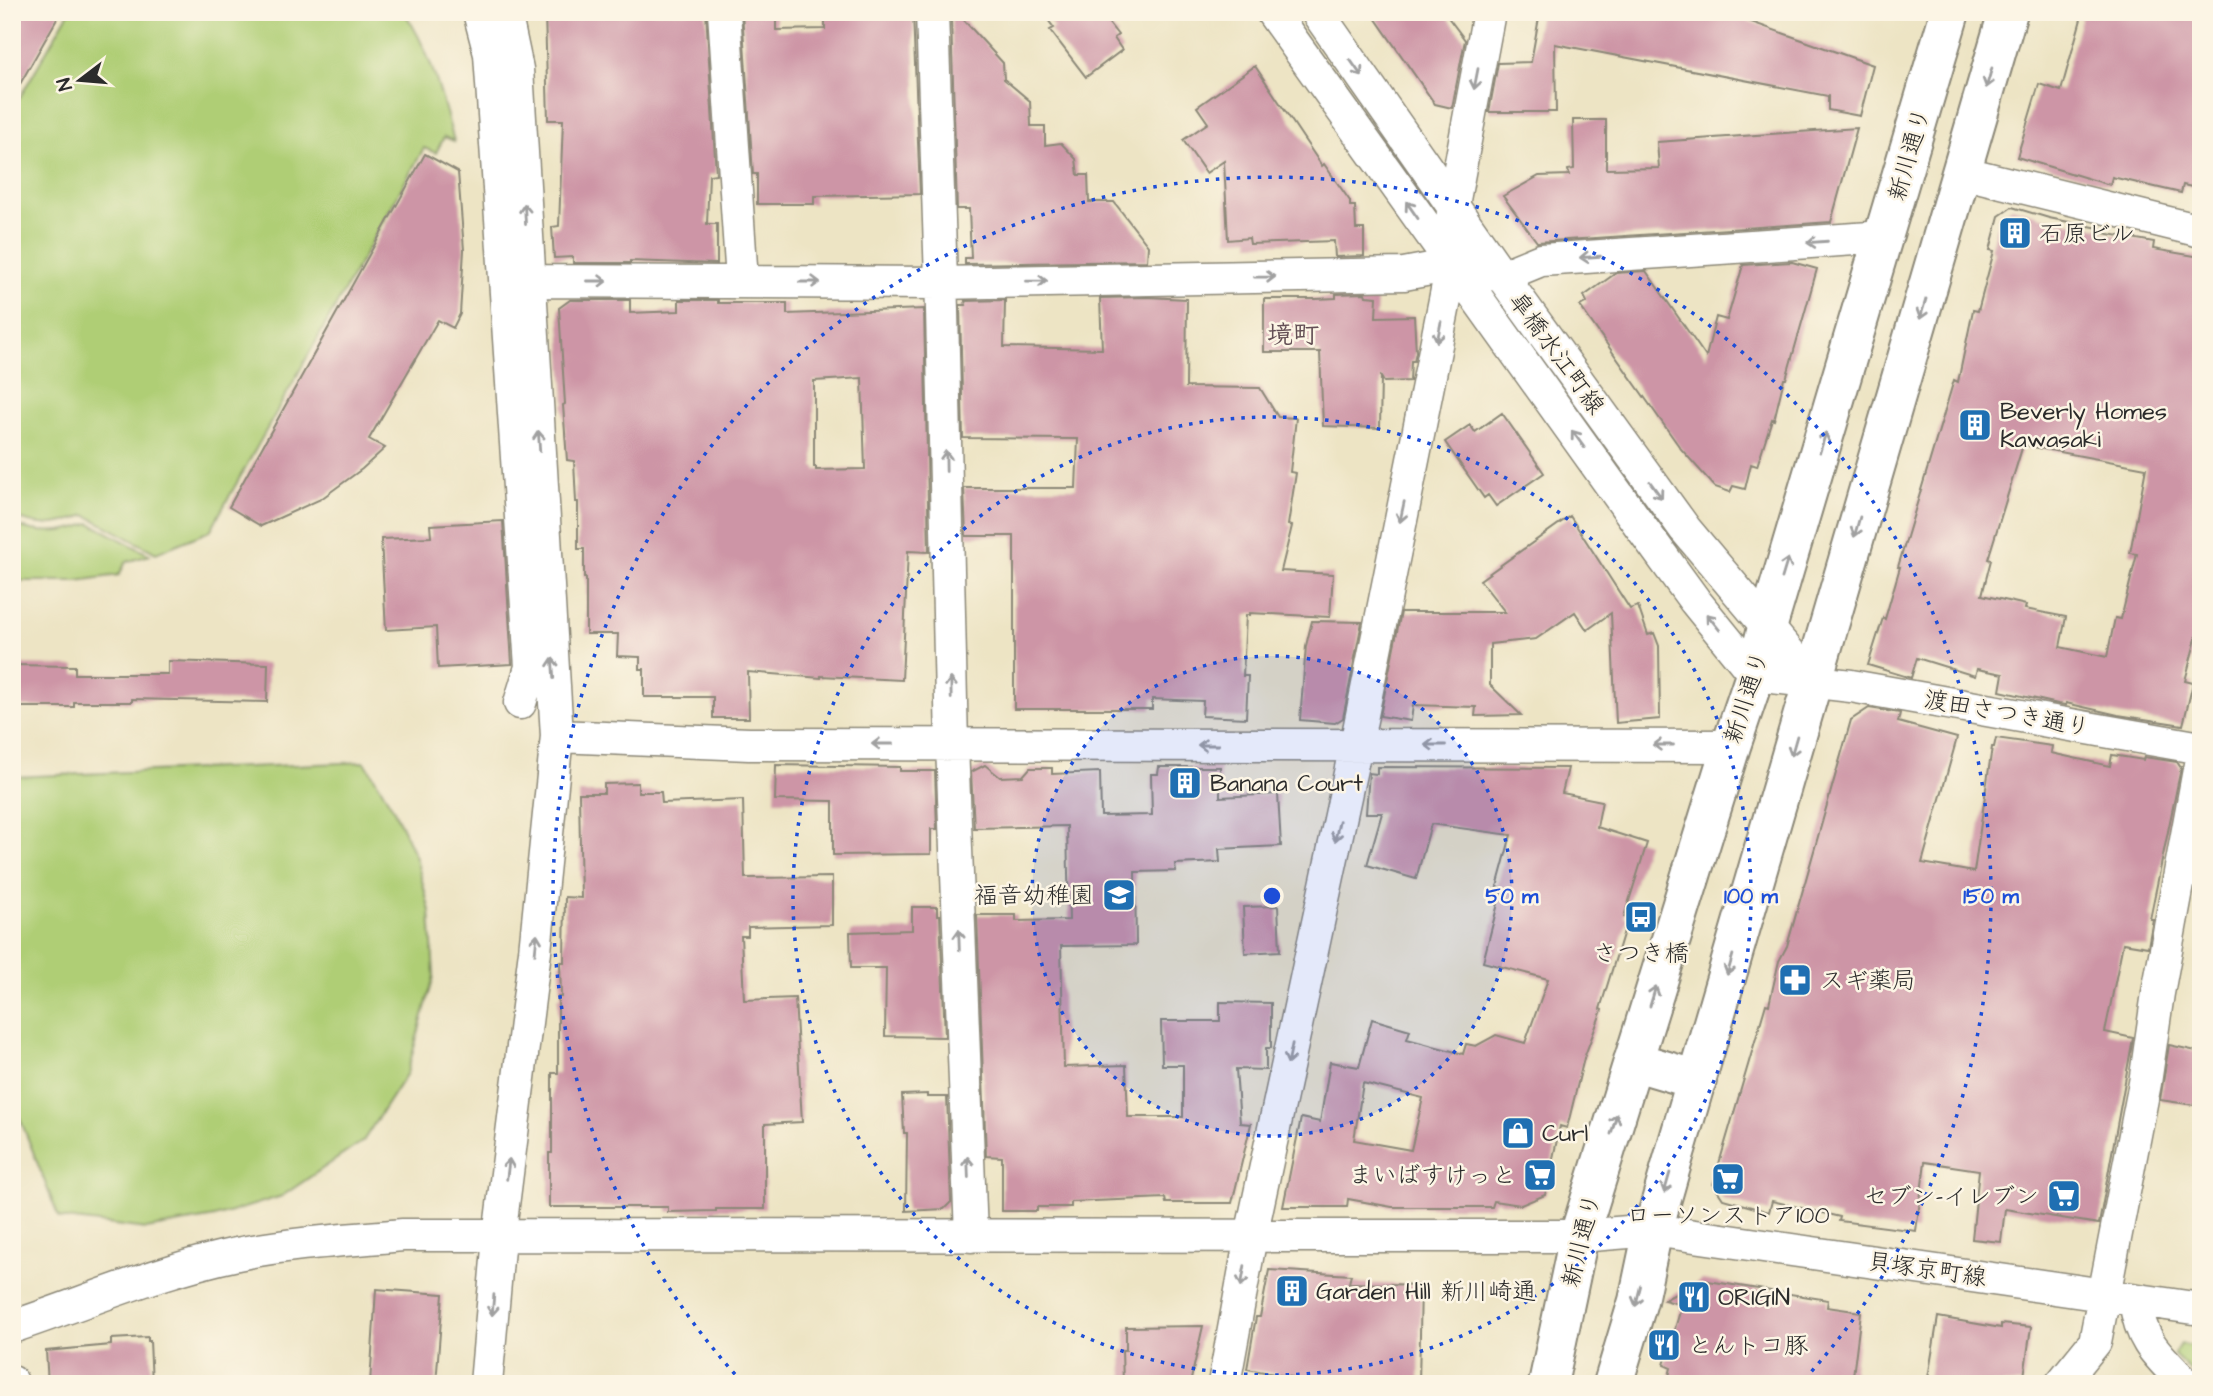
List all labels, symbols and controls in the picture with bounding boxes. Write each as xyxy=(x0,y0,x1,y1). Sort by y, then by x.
north arrow xyxy=(46,46,116,116)
one-way arrow xyxy=(1349,58,1363,77)
one-way arrow xyxy=(1469,67,1482,90)
one-way arrow xyxy=(1981,67,1994,89)
text: N xyxy=(50,75,80,94)
street label: 新川通り xyxy=(1880,103,1940,205)
one-way arrow xyxy=(1405,201,1420,220)
one-way arrow xyxy=(518,203,531,226)
building icon: 石原ビル xyxy=(1996,214,2034,252)
place label: 石原ビル xyxy=(2039,217,2135,251)
one-way arrow xyxy=(1806,236,1829,249)
one-way arrow xyxy=(1579,251,1602,264)
one-way arrow xyxy=(1253,270,1276,283)
one-way arrow xyxy=(585,274,608,288)
one-way arrow xyxy=(1026,274,1049,288)
one-way arrow xyxy=(798,275,821,289)
street label: 皐橋水江町線 xyxy=(1500,285,1612,422)
one-way arrow xyxy=(1915,298,1928,320)
district label: 境町 xyxy=(1267,317,1319,353)
one-way arrow xyxy=(1431,320,1445,343)
place label: Beverly Homes Kawasaki xyxy=(2000,395,2167,457)
building icon: Beverly Homes Kawasaki xyxy=(1956,406,1994,444)
one-way arrow xyxy=(532,430,545,453)
one-way arrow xyxy=(1570,430,1585,449)
one-way arrow xyxy=(1818,431,1831,453)
one-way arrow xyxy=(939,450,953,473)
one-way arrow xyxy=(1649,480,1664,499)
one-way arrow xyxy=(1395,500,1409,523)
one-way arrow xyxy=(1850,516,1863,538)
one-way arrow xyxy=(1780,557,1793,579)
one-way arrow xyxy=(1705,614,1720,632)
street label: 新川通り xyxy=(1716,646,1778,748)
one-way arrow xyxy=(546,657,559,680)
one-way arrow xyxy=(944,677,958,700)
street label: 渡田さつき通り xyxy=(1921,683,2093,745)
one-way arrow xyxy=(1786,735,1799,757)
one-way arrow xyxy=(871,737,894,751)
one-way arrow xyxy=(1196,738,1219,752)
one-way arrow xyxy=(1424,738,1447,752)
one-way arrow xyxy=(1651,738,1674,752)
building icon: Banana Court xyxy=(1166,764,1204,802)
place label: Banana Court xyxy=(1210,767,1363,801)
one-way arrow xyxy=(1330,819,1344,842)
school or university icon: 福音幼稚園 xyxy=(1100,876,1138,914)
place label: 福音幼稚園 xyxy=(974,879,1094,913)
text: 50 m xyxy=(1486,882,1539,911)
text: 100 m xyxy=(1724,882,1779,911)
text: 150 m xyxy=(1963,882,2019,911)
centre of rings xyxy=(1260,884,1284,908)
bus stop icon: さつき橋 xyxy=(1622,898,1660,936)
one-way arrow xyxy=(953,929,966,952)
one-way arrow xyxy=(529,933,542,955)
place label: さつき橋 xyxy=(1593,937,1689,971)
one-way arrow xyxy=(1723,953,1736,975)
pharmacy icon: スギ薬局 xyxy=(1776,961,1814,999)
place label: スギ薬局 xyxy=(1820,964,1916,998)
one-way arrow xyxy=(1648,985,1661,1007)
one-way arrow xyxy=(1282,1042,1296,1065)
one-way arrow xyxy=(1608,1113,1621,1135)
shop icon: Curl xyxy=(1499,1114,1537,1152)
place label: Curl xyxy=(1542,1117,1588,1151)
one-way arrow xyxy=(961,1156,974,1179)
supermarket icon: まいばすけっと xyxy=(1521,1156,1559,1194)
one-way arrow xyxy=(501,1158,514,1181)
place label: まいばすけっと xyxy=(1348,1159,1516,1193)
supermarket icon: ローソンストア100 xyxy=(1709,1160,1747,1198)
one-way arrow xyxy=(1659,1172,1672,1194)
supermarket icon: セブン-イレブン xyxy=(2045,1177,2083,1215)
place label: セブン-イレブン xyxy=(1864,1180,2039,1214)
street label: 新川通り xyxy=(1554,1190,1610,1291)
place label: ローソンストア100 xyxy=(1626,1199,1830,1233)
street label: 貝塚京町線 xyxy=(1865,1245,1989,1295)
one-way arrow xyxy=(1236,1264,1249,1287)
building icon: Garden Hill 新川崎通 xyxy=(1273,1272,1311,1310)
place label: Garden Hill 新川崎通 xyxy=(1316,1275,1536,1309)
restaurant icon: ORIGIN xyxy=(1675,1278,1713,1316)
place label: ORIGIN xyxy=(1718,1281,1790,1315)
one-way arrow xyxy=(1631,1285,1644,1307)
one-way arrow xyxy=(486,1293,499,1316)
restaurant icon: とんトコ豚 xyxy=(1645,1326,1683,1364)
place label: とんトコ豚 xyxy=(1688,1329,1808,1363)

